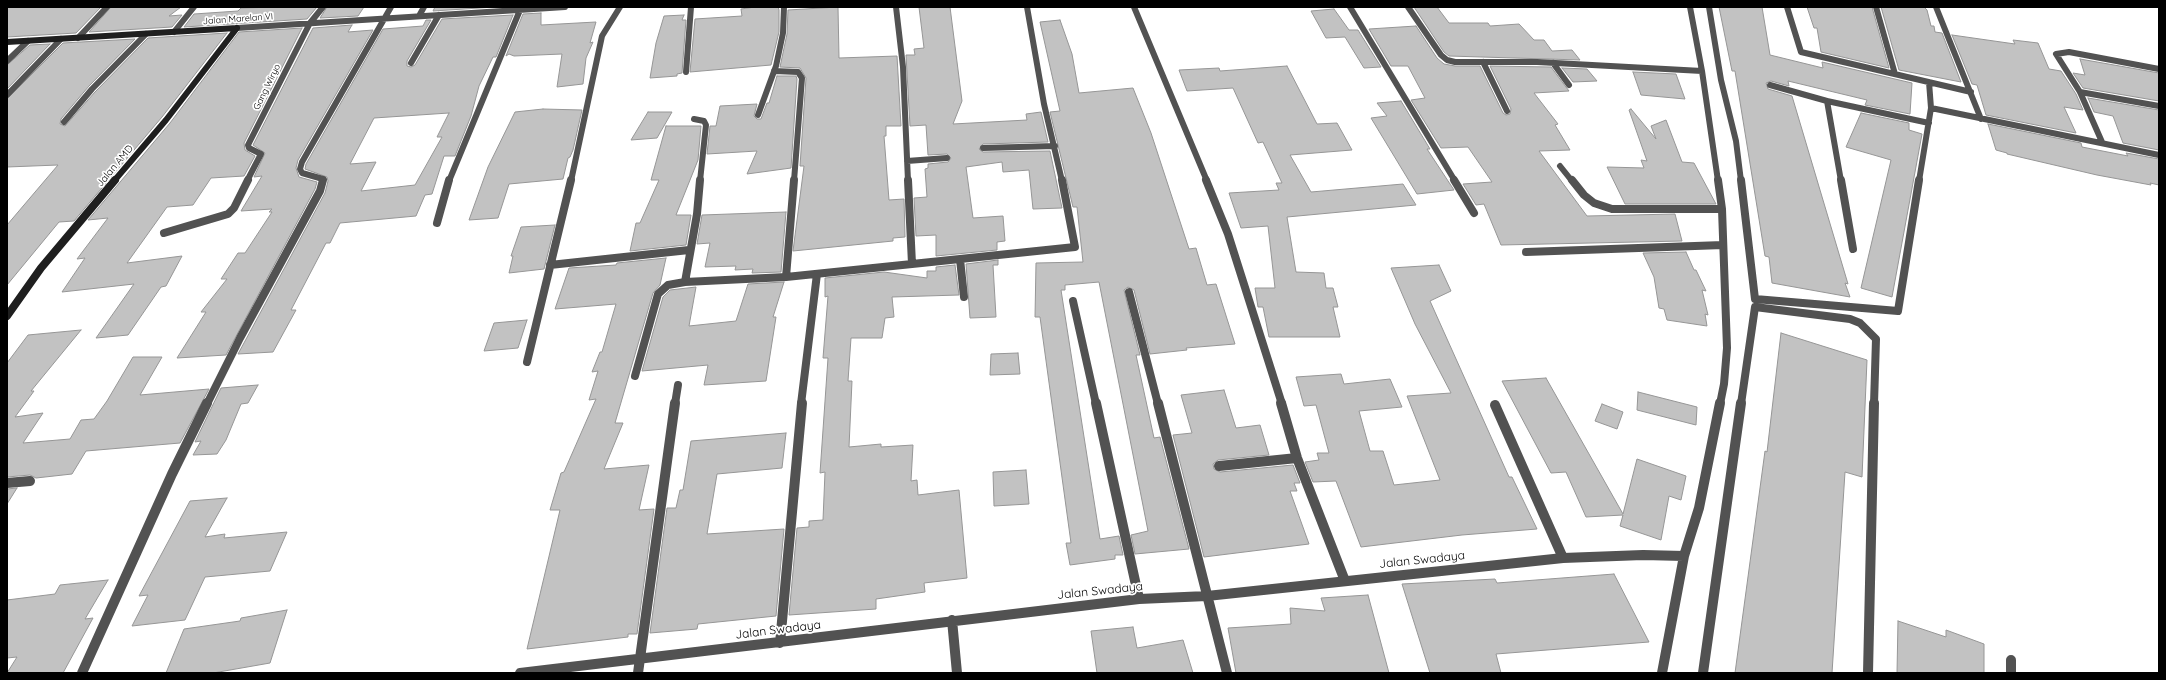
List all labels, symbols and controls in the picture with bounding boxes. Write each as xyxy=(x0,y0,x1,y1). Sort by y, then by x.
street label: Jalan Marelan VI xyxy=(202,11,274,27)
street label: Gang Wiryo xyxy=(251,62,283,112)
street label: Jalan AMD xyxy=(94,143,136,189)
street label: Jalan Swadaya xyxy=(1378,548,1466,572)
street label: Jalan Swadaya xyxy=(1056,579,1144,603)
street label: Jalan Swadaya xyxy=(734,618,822,642)

